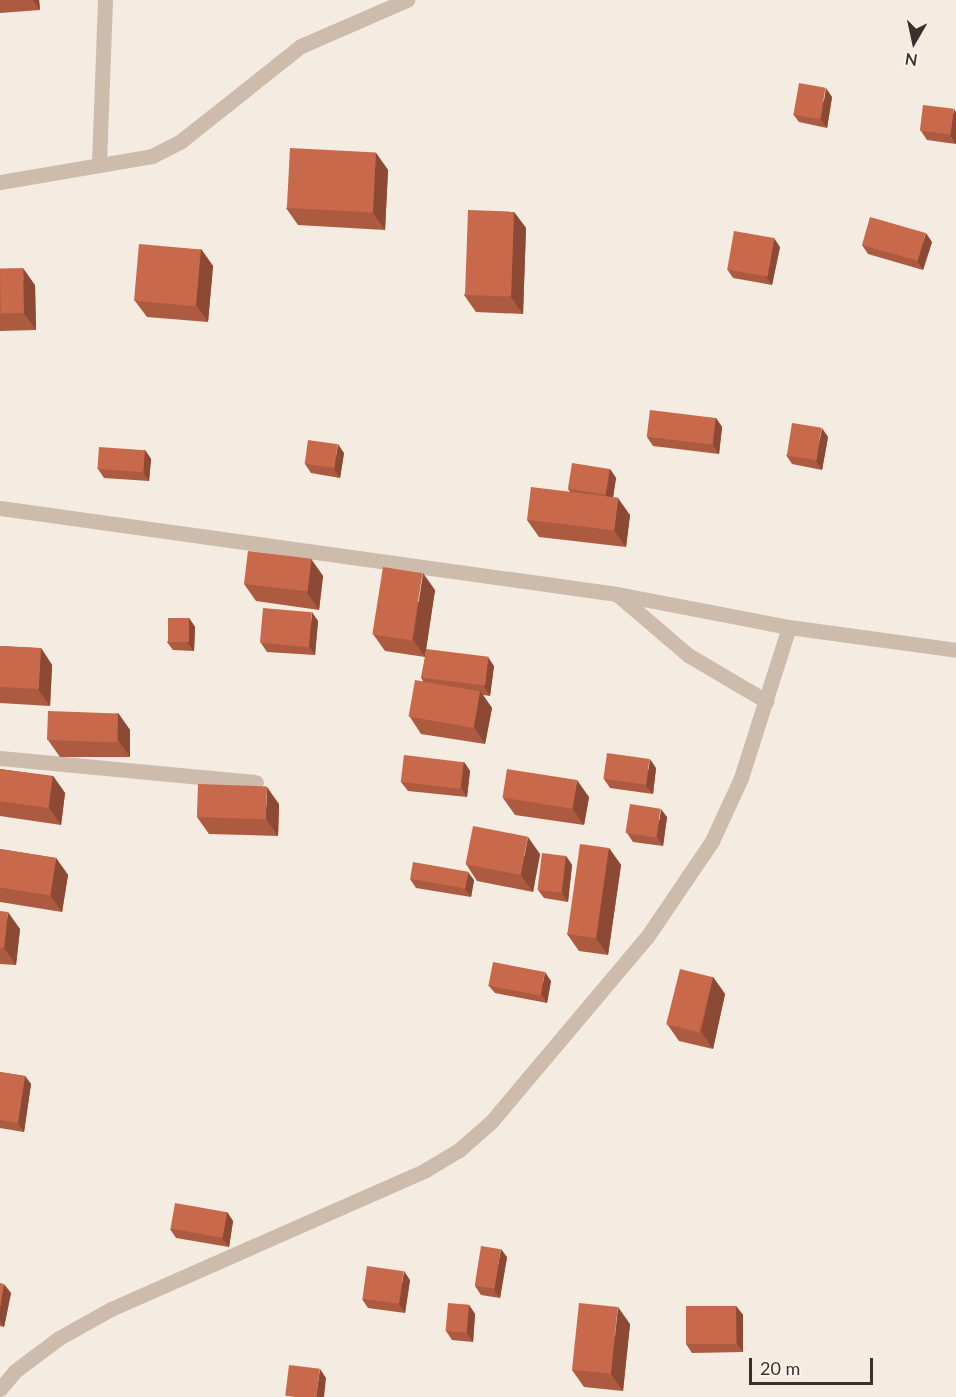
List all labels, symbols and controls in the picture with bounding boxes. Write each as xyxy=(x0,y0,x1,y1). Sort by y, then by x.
north arrow xyxy=(884,12,944,72)
text: N xyxy=(904,50,919,71)
scale bar xyxy=(752,1346,876,1384)
text: 20 m xyxy=(760,1357,800,1379)

